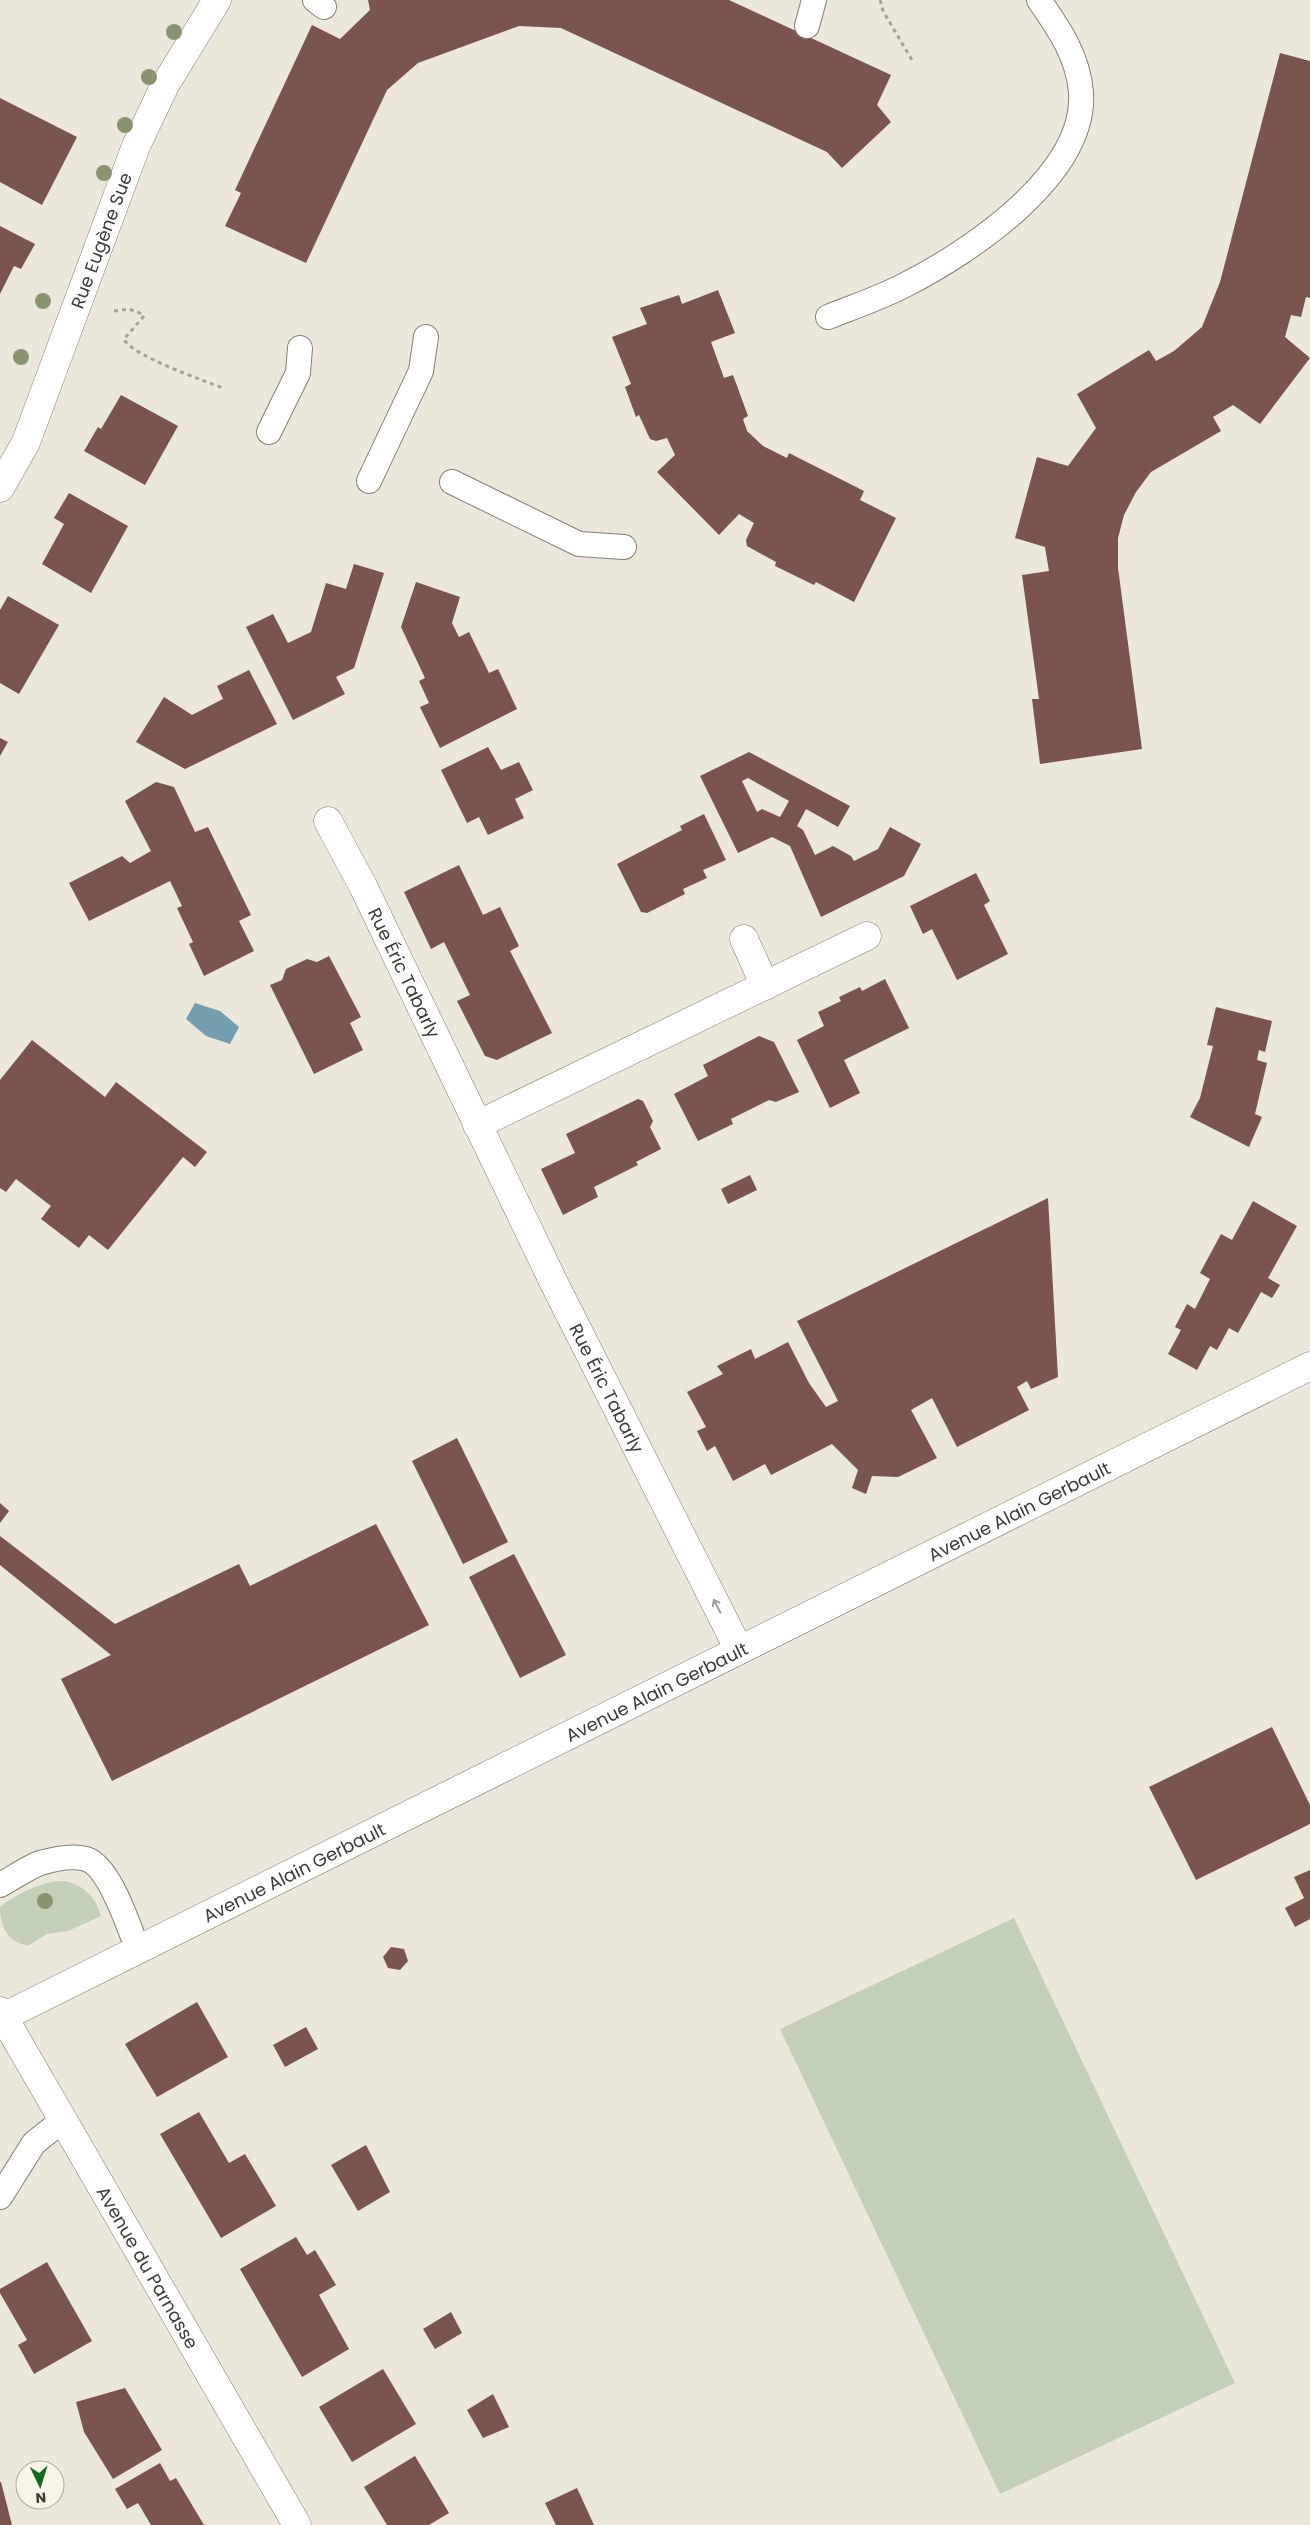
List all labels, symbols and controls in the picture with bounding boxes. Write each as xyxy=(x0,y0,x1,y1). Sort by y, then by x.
street label: Rue Eugène Sue xyxy=(64,169,138,312)
street label: Rue Éric Tabarly xyxy=(363,903,447,1042)
street label: Rue Éric Tabarly xyxy=(564,1319,650,1457)
street label: Avenue Alain Gerbault xyxy=(924,1455,1114,1567)
one-way arrow xyxy=(712,1599,722,1614)
street label: Avenue Alain Gerbault xyxy=(561,1636,752,1747)
street label: Avenue Alain Gerbault xyxy=(198,1816,389,1928)
street label: Avenue du Parnasse xyxy=(91,2181,205,2353)
north arrow xyxy=(15,2460,65,2510)
text: N xyxy=(35,2488,47,2508)

